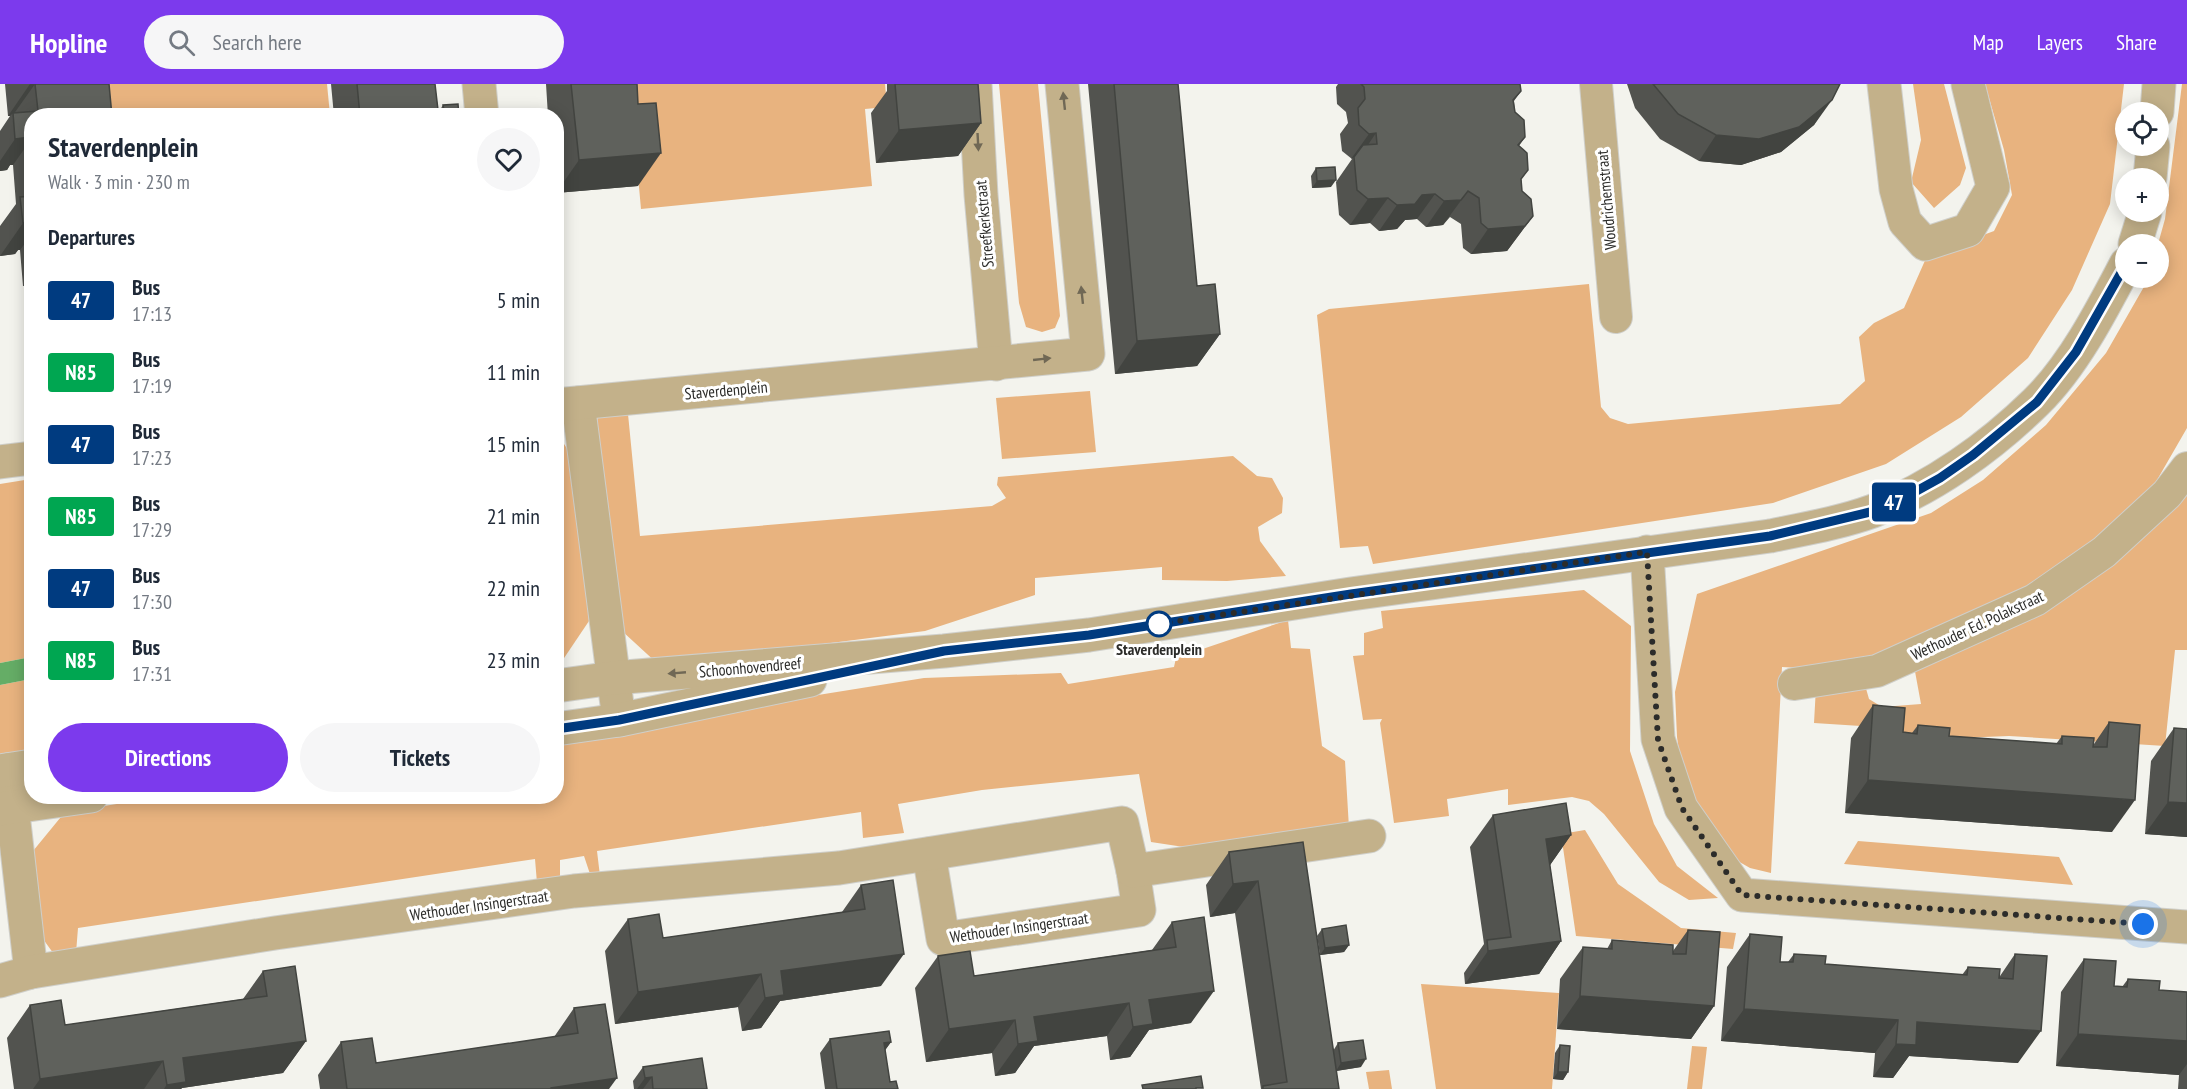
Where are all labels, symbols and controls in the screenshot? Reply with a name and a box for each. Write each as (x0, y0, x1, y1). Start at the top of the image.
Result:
search box (144, 15, 564, 69)
text: Hopline (30, 24, 108, 61)
icon: search (165, 26, 198, 59)
text: Search here (213, 28, 302, 56)
text: Map (1973, 29, 2004, 56)
text: Layers (2037, 29, 2083, 56)
text: Share (2116, 29, 2157, 56)
one-way arrow (1059, 92, 1069, 111)
map controls (2115, 102, 2169, 288)
button: locate (2115, 102, 2169, 156)
text: Staverdenplein (48, 128, 198, 165)
button: heart (477, 128, 540, 191)
one-way arrow (974, 133, 983, 152)
street label: Woudrichemstraat (1592, 149, 1620, 251)
button: + (2115, 168, 2169, 222)
text: Walk · 3 min · 230 m (48, 169, 190, 195)
street label: Streefkerkstraat (970, 179, 998, 268)
text: Departures (48, 223, 135, 251)
button: − (2115, 234, 2169, 288)
text: Bus (132, 273, 160, 301)
text: 5 min (497, 286, 540, 314)
one-way arrow (1078, 286, 1087, 305)
text: 47 (71, 287, 91, 314)
text: 17:13 (132, 301, 172, 327)
text: Bus (132, 345, 160, 373)
one-way arrow (1033, 354, 1052, 364)
text: 11 min (487, 358, 540, 386)
text: N85 (65, 359, 97, 386)
text: 17:19 (132, 373, 172, 399)
street label: Staverdenplein (684, 376, 768, 404)
text: Bus (132, 417, 160, 445)
text: 15 min (487, 430, 540, 458)
text: 47 (71, 431, 91, 458)
text: 17:23 (132, 445, 172, 471)
line badge: 47 (1867, 482, 1921, 522)
text: Bus (132, 489, 160, 517)
text: 47 (1884, 489, 1904, 516)
text: 21 min (487, 502, 540, 530)
text: N85 (65, 503, 97, 530)
text: 17:29 (132, 517, 172, 543)
text: Bus (132, 561, 160, 589)
text: 22 min (487, 574, 540, 602)
text: 47 (71, 575, 91, 602)
street label: Wethouder Ed. Polakstraat (1908, 585, 2047, 664)
text: 17:30 (132, 589, 172, 615)
marker: Staverdenplein (1146, 611, 1172, 637)
text: Bus (132, 633, 160, 661)
place label: Staverdenplein (1116, 639, 1202, 659)
text: 23 min (487, 646, 540, 674)
text: N85 (65, 647, 97, 674)
street label: Schoonhovendreef (698, 652, 803, 681)
text: 17:31 (132, 661, 172, 687)
one-way arrow (667, 668, 686, 678)
button: Directions (48, 723, 288, 792)
button: Tickets (300, 723, 540, 792)
street label: Wethouder Insingerstraat (409, 885, 550, 925)
street label: Wethouder Insingerstraat (949, 907, 1090, 947)
your location (2128, 909, 2158, 939)

